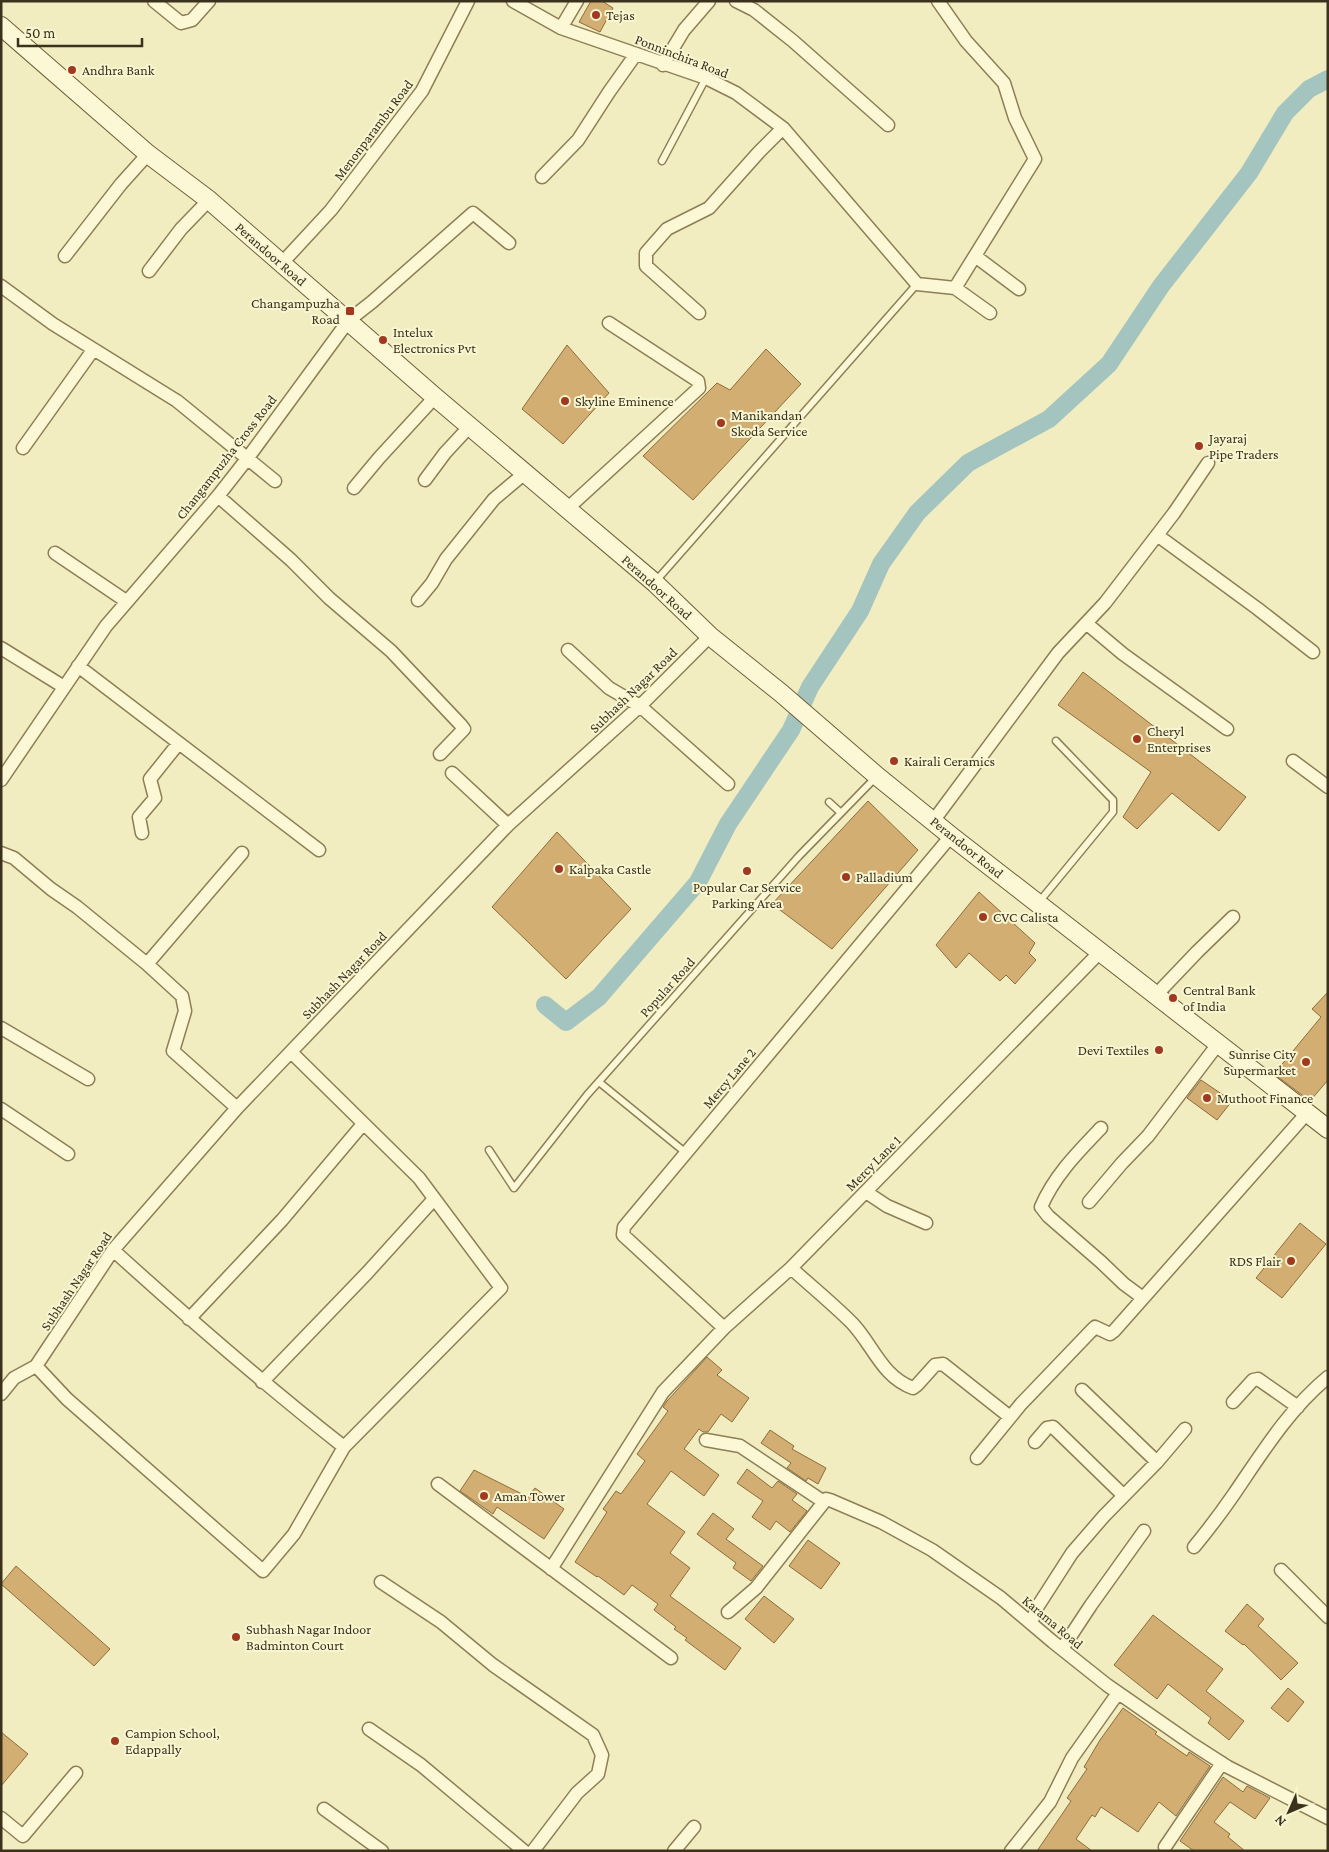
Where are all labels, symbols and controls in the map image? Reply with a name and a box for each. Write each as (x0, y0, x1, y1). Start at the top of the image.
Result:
place label: Tejas (606, 7, 635, 24)
marker: Tejas (590, 9, 602, 21)
scale bar (18, 15, 141, 47)
text: 50 m (25, 25, 55, 41)
street label: Ponninchira Road (633, 31, 732, 81)
place label: Andhra Bank (82, 62, 155, 78)
marker: Andhra Bank (66, 64, 78, 76)
street label: Menonparambu Road (330, 76, 416, 183)
street label: Perandoor Road (232, 219, 310, 290)
place label: Changampuzha Road (251, 295, 341, 327)
marker: Changampuzha Road (344, 305, 356, 317)
place label: Intelux Electronics Pvt (393, 324, 476, 356)
marker: Intelux Electronics Pvt (377, 334, 389, 346)
street label: Changampuzha Cross Road (172, 391, 280, 522)
place label: Skyline Eminence (575, 393, 674, 409)
marker: Skyline Eminence (559, 395, 571, 407)
place label: Manikandan Skoda Service (731, 407, 807, 439)
marker: Manikandan Skoda Service (715, 417, 727, 429)
place label: Jayaraj Pipe Traders (1207, 430, 1279, 462)
marker: Jayaraj Pipe Traders (1193, 440, 1205, 452)
street label: Perandoor Road (619, 551, 696, 623)
street label: Subhash Nagar Road (586, 644, 681, 736)
place label: Cheryl Enterprises (1147, 723, 1211, 755)
marker: Cheryl Enterprises (1131, 733, 1143, 745)
place label: Kairali Ceramics (904, 753, 995, 769)
marker: Kairali Ceramics (888, 755, 900, 767)
street label: Perandoor Road (927, 813, 1007, 882)
place label: Kalpaka Castle (569, 861, 651, 877)
marker: Kalpaka Castle (553, 863, 565, 875)
marker: Popular Car Service Parking Area (741, 865, 753, 877)
place label: Palladium (856, 869, 913, 885)
marker: Palladium (840, 871, 852, 883)
place label: Popular Car Service Parking Area (693, 879, 801, 911)
place label: CVC Calista (993, 909, 1059, 925)
marker: CVC Calista (977, 911, 989, 923)
street label: Subhash Nagar Road (298, 927, 390, 1022)
street label: Popular Road (636, 953, 698, 1020)
place label: Central Bank of India (1183, 982, 1256, 1014)
marker: Central Bank of India (1167, 992, 1179, 1004)
place label: Devi Textiles (1078, 1042, 1149, 1058)
street label: Mercy Lane 2 (699, 1044, 759, 1111)
marker: Devi Textiles (1153, 1044, 1165, 1056)
place label: Sunrise City Supermarket (1224, 1046, 1297, 1078)
marker: Sunrise City Supermarket (1300, 1056, 1312, 1068)
place label: Muthoot Finance (1217, 1090, 1313, 1106)
marker: Muthoot Finance (1201, 1092, 1213, 1104)
street label: Mercy Lane 1 (842, 1132, 904, 1194)
street label: Subhash Nagar Road (37, 1228, 115, 1333)
place label: RDS Flair (1229, 1253, 1281, 1269)
marker: RDS Flair (1285, 1255, 1297, 1267)
place label: Aman Tower (494, 1488, 565, 1504)
marker: Aman Tower (478, 1490, 490, 1502)
street label: Karama Road (1019, 1592, 1087, 1652)
place label: Subhash Nagar Indoor Badminton Court (246, 1621, 371, 1653)
marker: Subhash Nagar Indoor Badminton Court (230, 1631, 242, 1643)
place label: Campion School, Edappally (125, 1725, 220, 1757)
marker: Campion School, Edappally (109, 1735, 121, 1747)
north arrow (1264, 1787, 1314, 1837)
text: N (1270, 1812, 1289, 1830)

